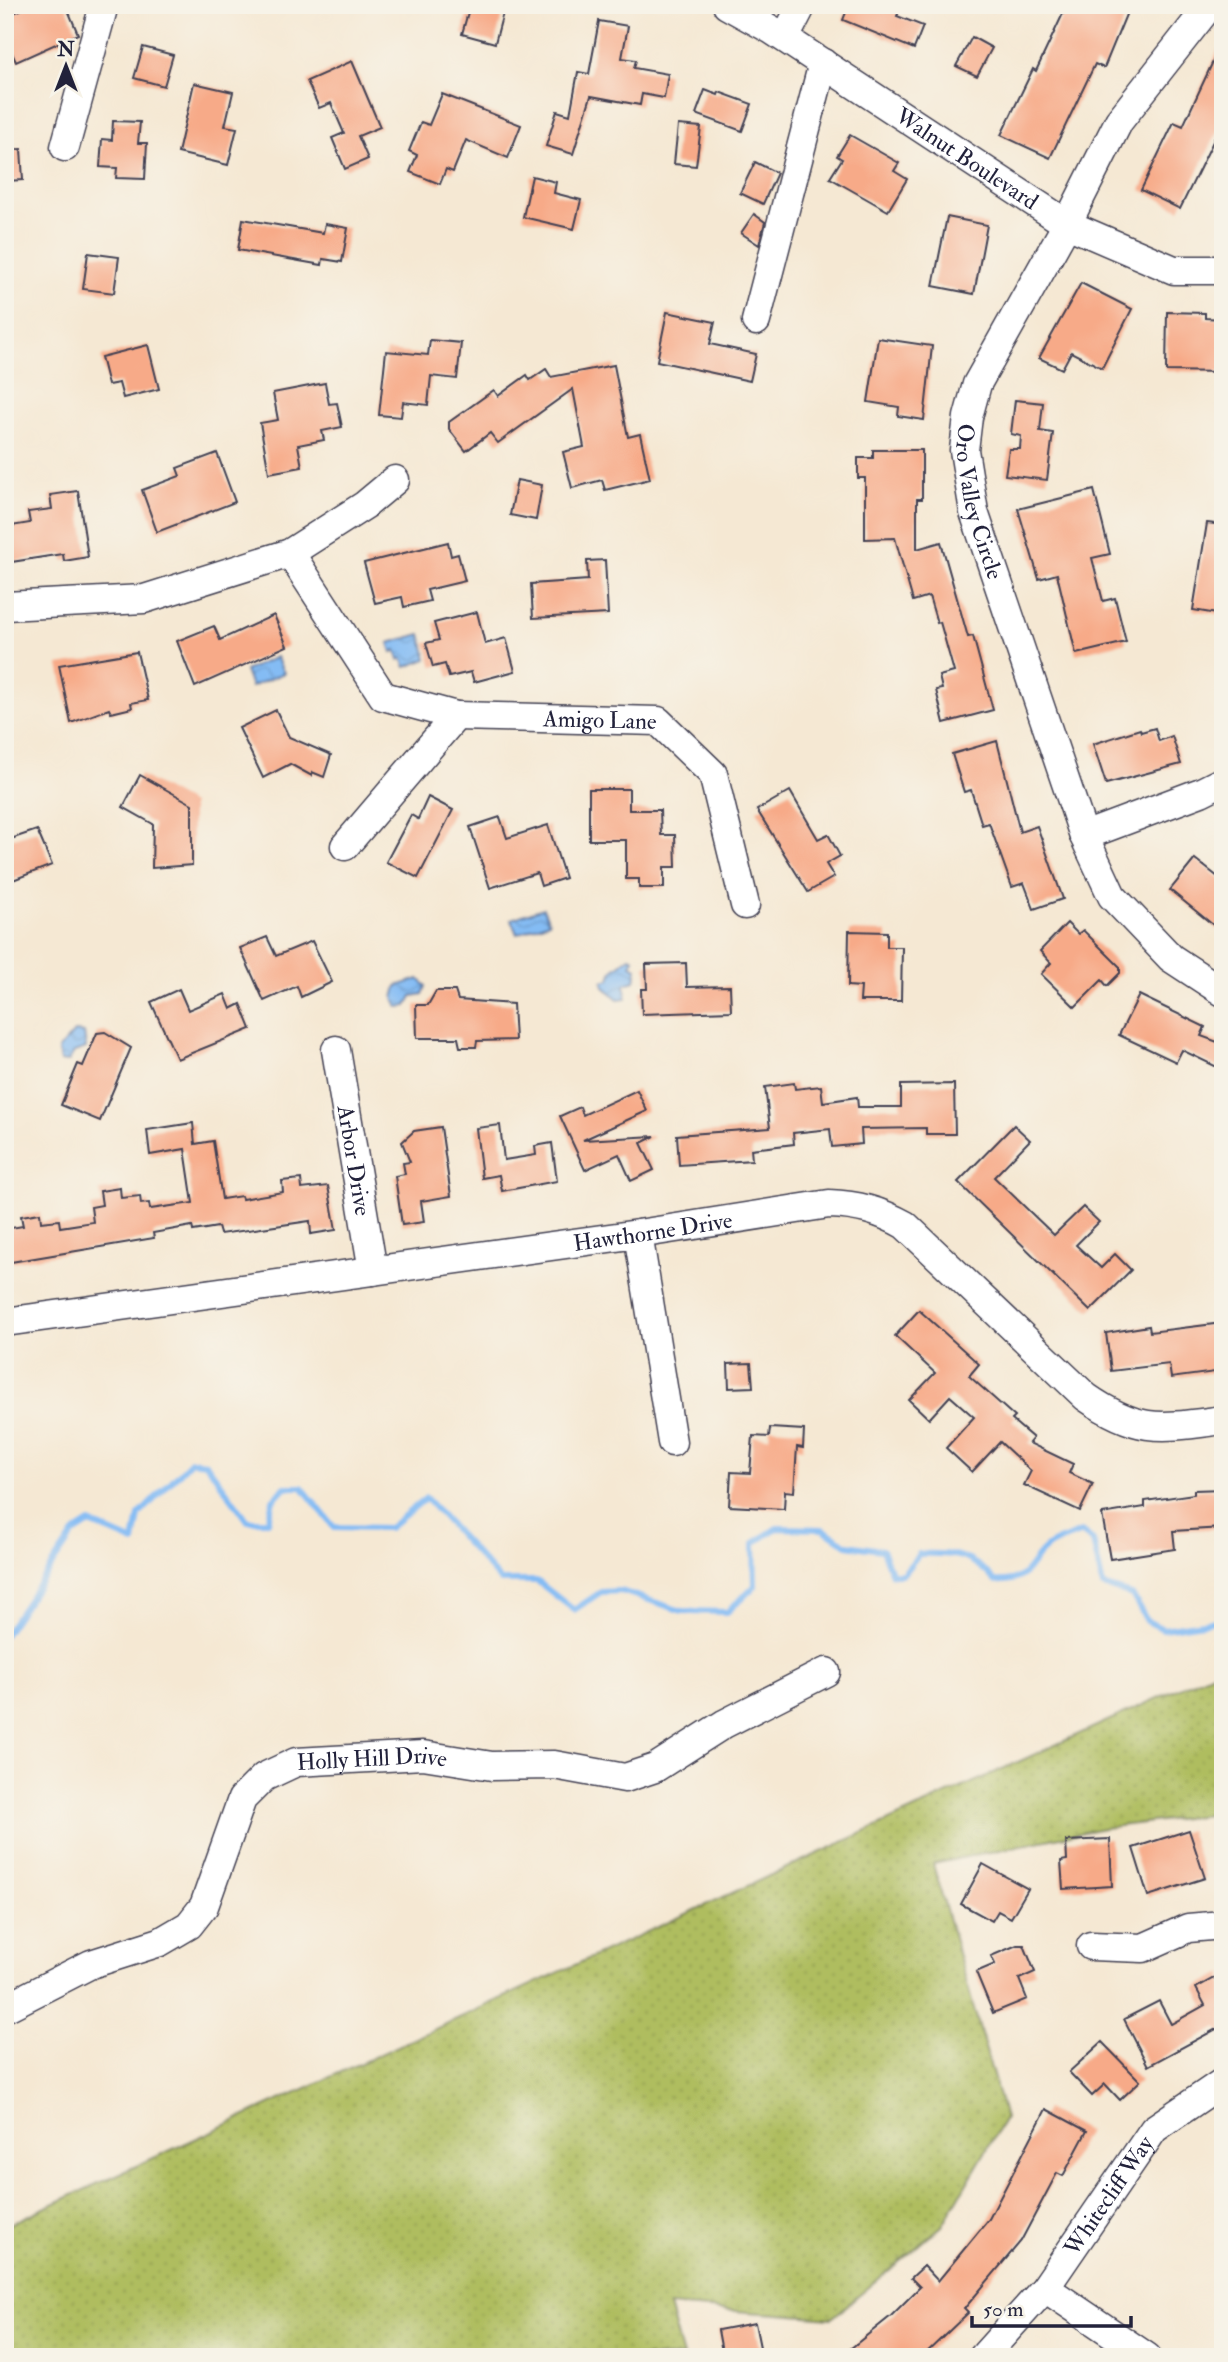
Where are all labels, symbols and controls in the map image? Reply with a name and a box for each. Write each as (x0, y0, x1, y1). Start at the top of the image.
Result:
north arrow (32, 32, 102, 102)
text: N (56, 38, 75, 62)
street label: Walnut Boulevard (889, 100, 1044, 216)
street label: Oro Valley Circle (949, 422, 1010, 583)
street label: Amigo Lane (542, 704, 657, 735)
street label: Arbor Drive (331, 1102, 378, 1218)
street label: Hawthorne Drive (571, 1205, 735, 1257)
street label: Holly Hill Drive (296, 1740, 450, 1776)
street label: Whitecliff Way (1057, 2129, 1160, 2262)
scale bar (972, 2285, 1132, 2329)
text: 50 m (983, 2296, 1024, 2323)

